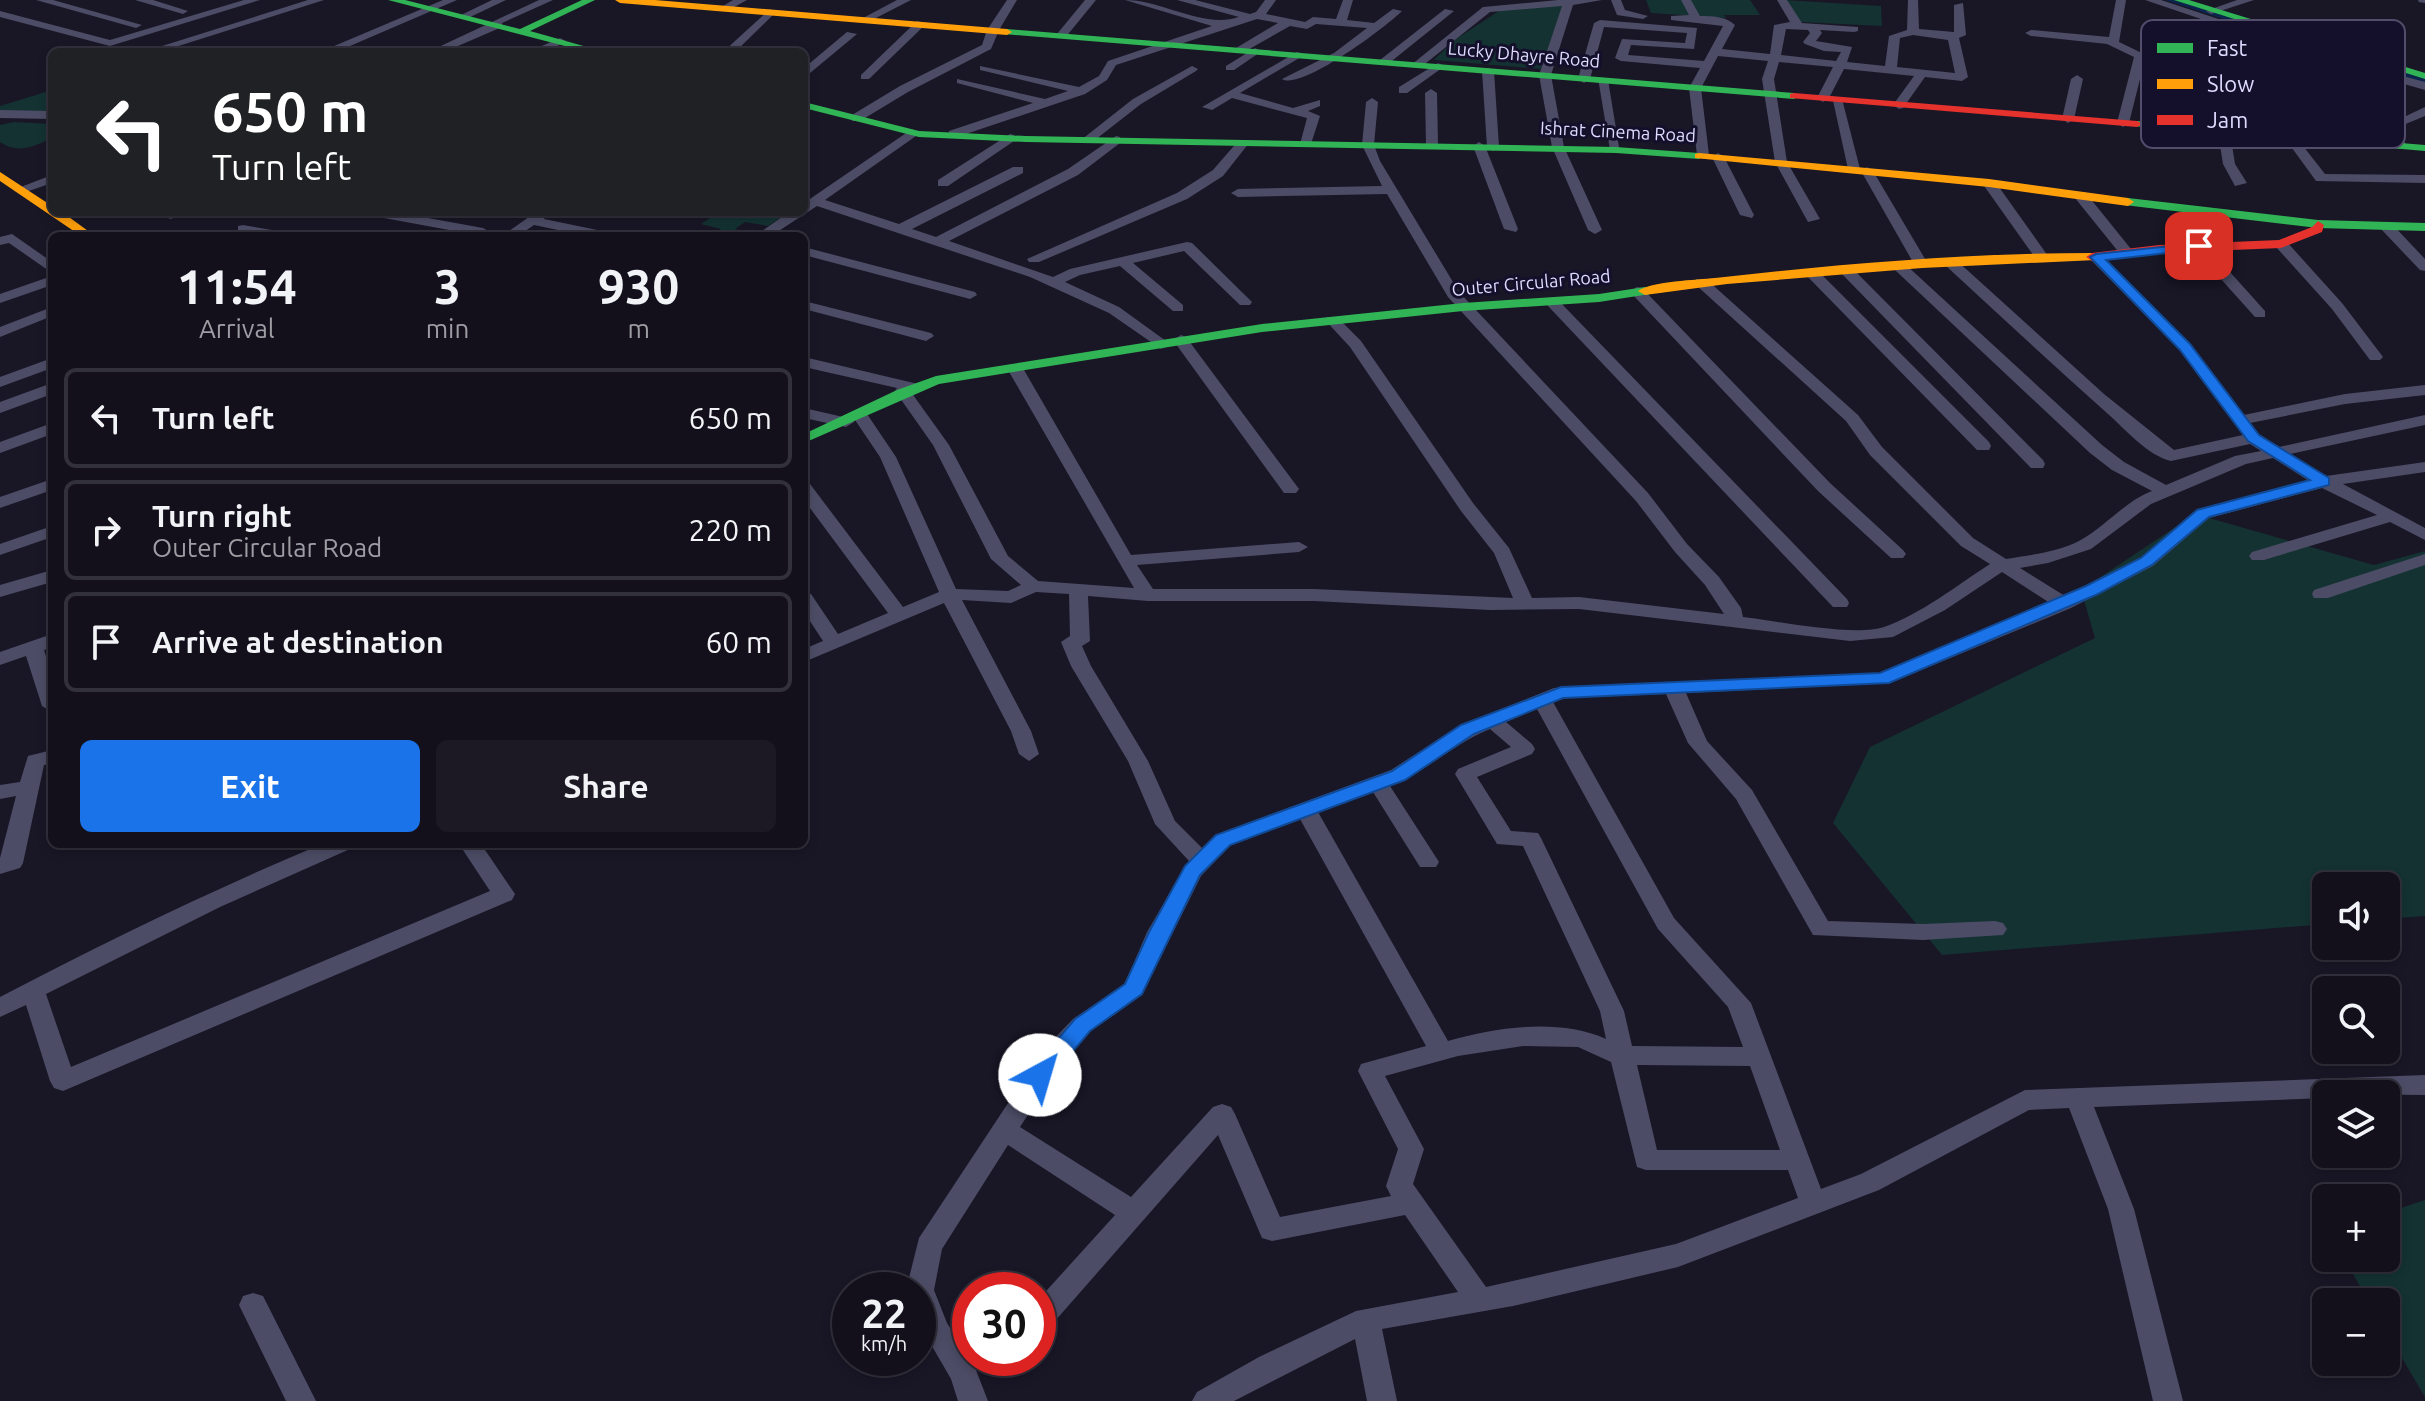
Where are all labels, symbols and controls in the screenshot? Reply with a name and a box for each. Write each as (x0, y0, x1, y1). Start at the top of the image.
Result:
legend (2141, 20, 2405, 148)
text: Fast (2207, 35, 2248, 60)
street label: Lucky Dhayre Road (1447, 37, 1601, 71)
text: Slow (2207, 71, 2254, 96)
icon: left (80, 80, 184, 184)
text: 650 m (212, 80, 368, 143)
text: Jam (2207, 107, 2248, 132)
street label: Ishrat Cinema Road (1540, 117, 1696, 145)
text: Turn left (212, 146, 351, 187)
pin (2165, 212, 2233, 280)
icon: arrive (2177, 224, 2221, 268)
text: 11:54 (177, 259, 297, 313)
text: 3 (434, 259, 461, 313)
text: 930 (598, 259, 679, 313)
street label: Outer Circular Road (1451, 265, 1611, 299)
text: Arrival (199, 314, 275, 343)
text: min (426, 314, 469, 343)
text: m (627, 314, 650, 343)
icon: left (84, 396, 128, 440)
text: Turn left (152, 401, 274, 435)
text: 650 m (688, 401, 772, 435)
text: Turn right (152, 499, 292, 533)
icon: right (84, 508, 128, 552)
text: 220 m (688, 513, 772, 547)
text: Outer Circular Road (152, 533, 382, 562)
icon: arrive (84, 620, 128, 664)
text: Arrive at destination (152, 625, 444, 659)
text: 60 m (705, 625, 772, 659)
button: Exit (80, 740, 420, 832)
button: Share (436, 740, 776, 832)
map controls (2312, 872, 2400, 1376)
button: sound (2312, 872, 2400, 960)
button: search (2312, 976, 2400, 1064)
position arrow (998, 1033, 1082, 1117)
button: layers (2312, 1080, 2400, 1168)
button: + (2312, 1184, 2400, 1272)
speed limit sign: 30 (952, 1272, 1056, 1376)
button: − (2312, 1288, 2400, 1376)
text: 22 (861, 1291, 907, 1336)
text: km/h (861, 1332, 907, 1355)

